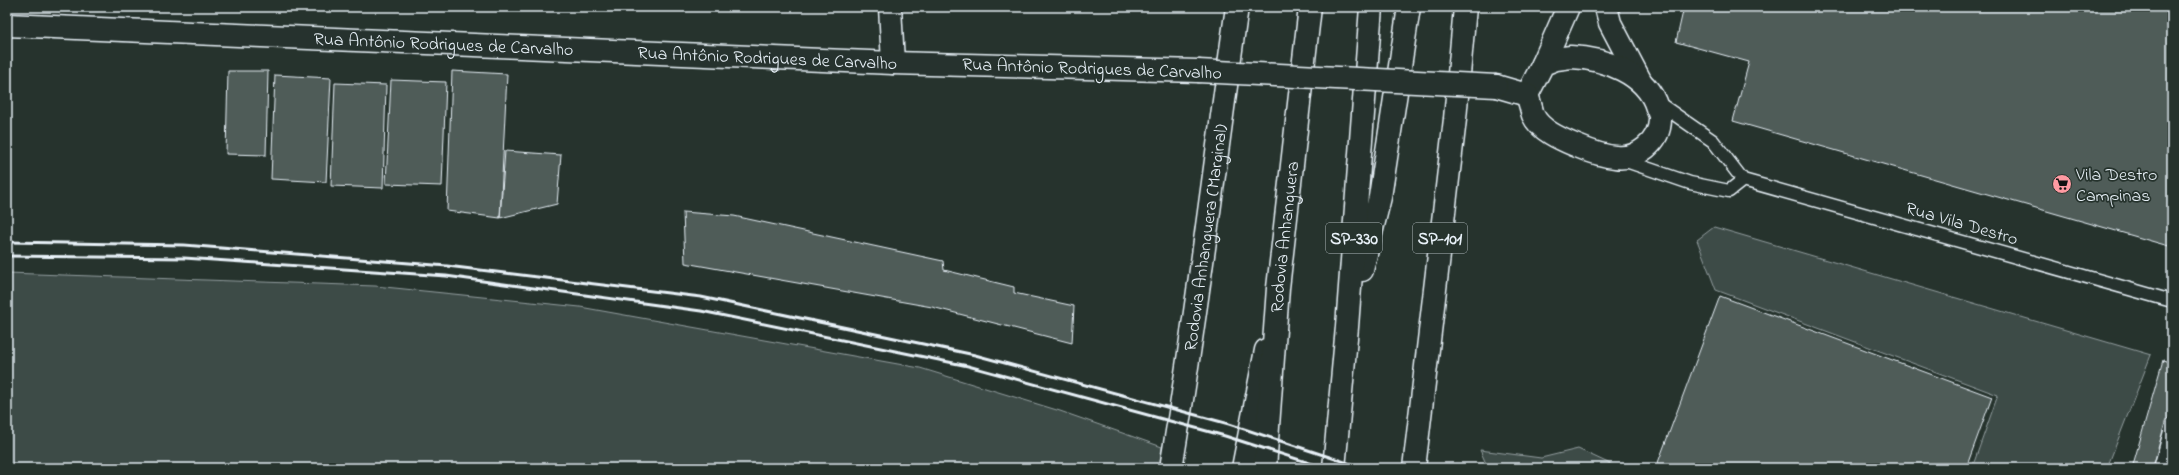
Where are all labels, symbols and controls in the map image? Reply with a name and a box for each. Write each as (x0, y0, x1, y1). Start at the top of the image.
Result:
street label: Rua Antônio Rodrigues de Carvalho (313, 27, 574, 64)
street label: Rua Antônio Rodrigues de Carvalho (637, 41, 898, 78)
street label: Rua Antônio Rodrigues de Carvalho (962, 52, 1222, 89)
street label: Rodovia Anhanguera (Marginal) (1179, 123, 1236, 353)
street label: Rodovia Anhanguera (1265, 160, 1307, 314)
place label: Vila Destro Campinas (2075, 163, 2157, 210)
supermarket icon: Vila Destro Campinas (2051, 173, 2073, 195)
street label: Rua Vila Destro (1902, 196, 2021, 253)
road number: SP-330 (1326, 223, 1382, 253)
road number: SP-101 (1413, 223, 1467, 253)

